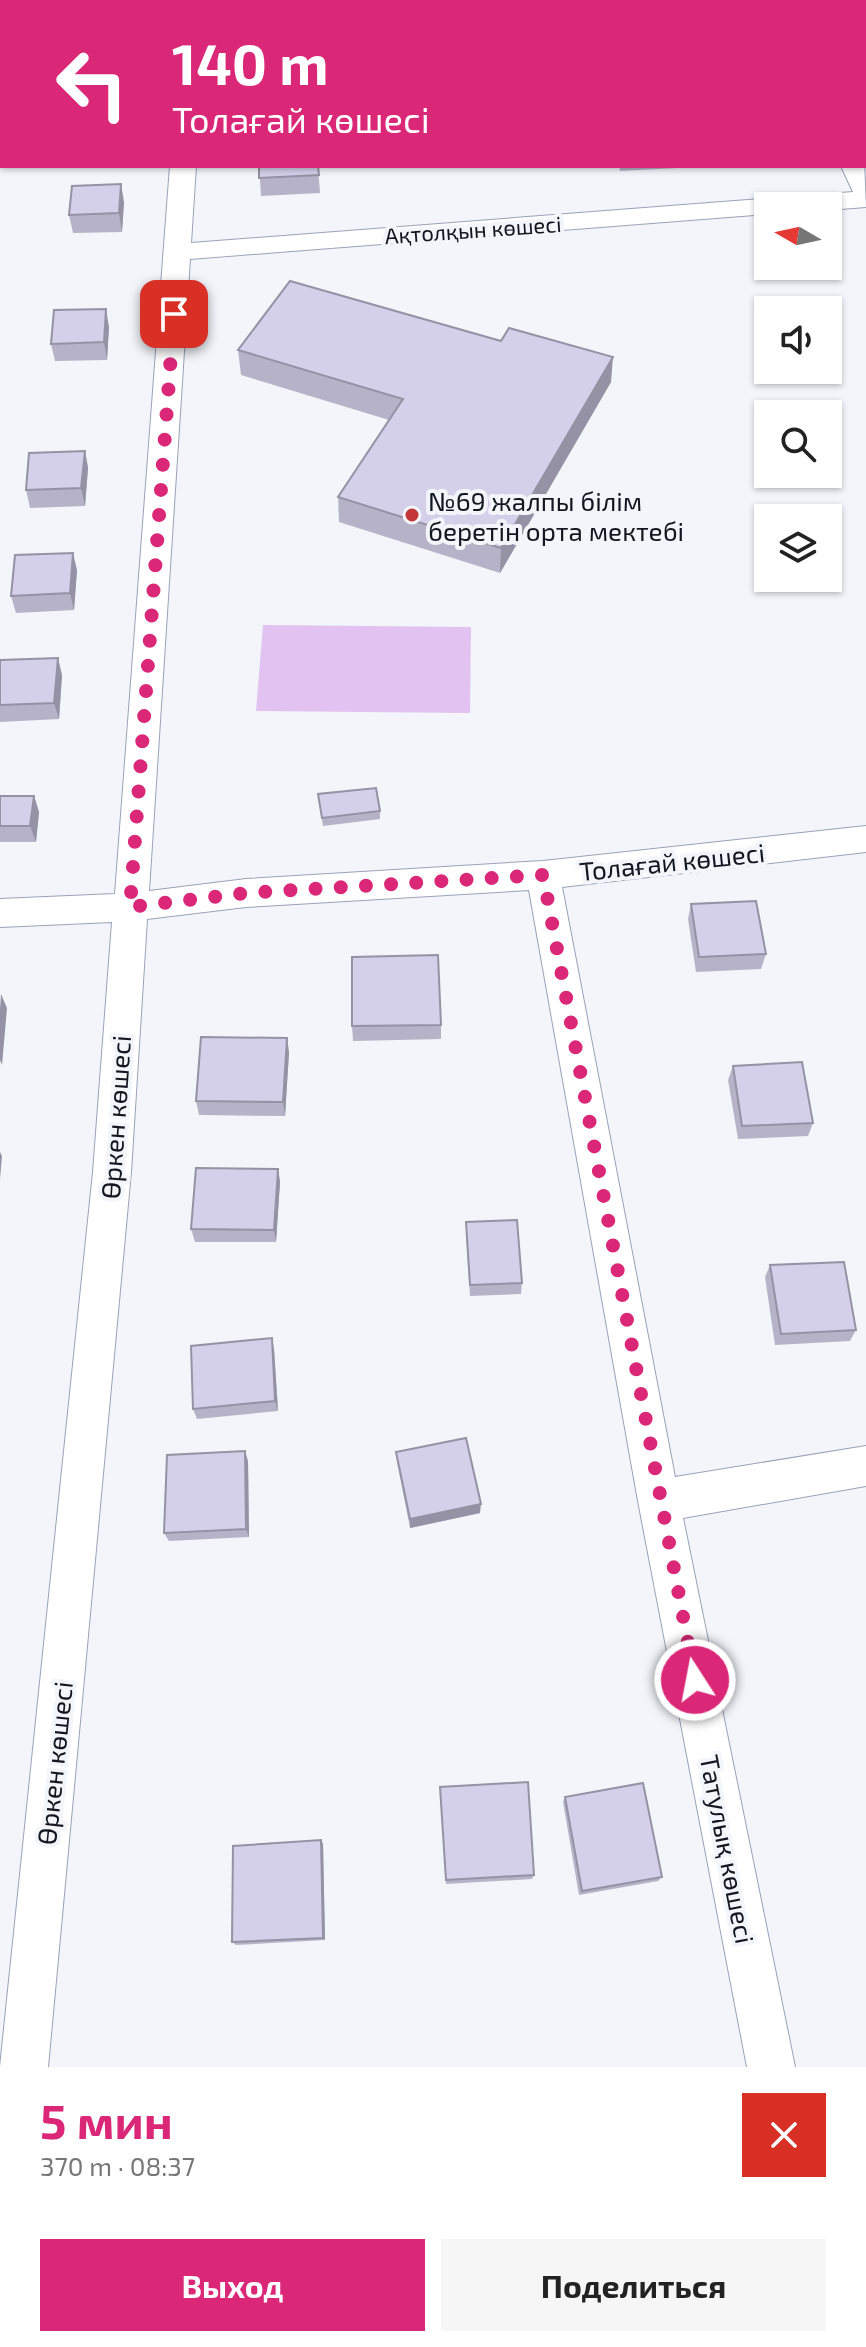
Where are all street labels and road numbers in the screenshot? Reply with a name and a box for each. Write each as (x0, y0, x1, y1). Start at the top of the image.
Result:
street label: Ақтолқын көшесі (384, 210, 562, 248)
street label: Толағай көшесі (578, 836, 766, 886)
street label: Өркен көшесі (94, 1034, 136, 1200)
street label: Өркен көшесі (30, 1680, 78, 1846)
street label: Татулық көшесі (694, 1752, 762, 1946)

